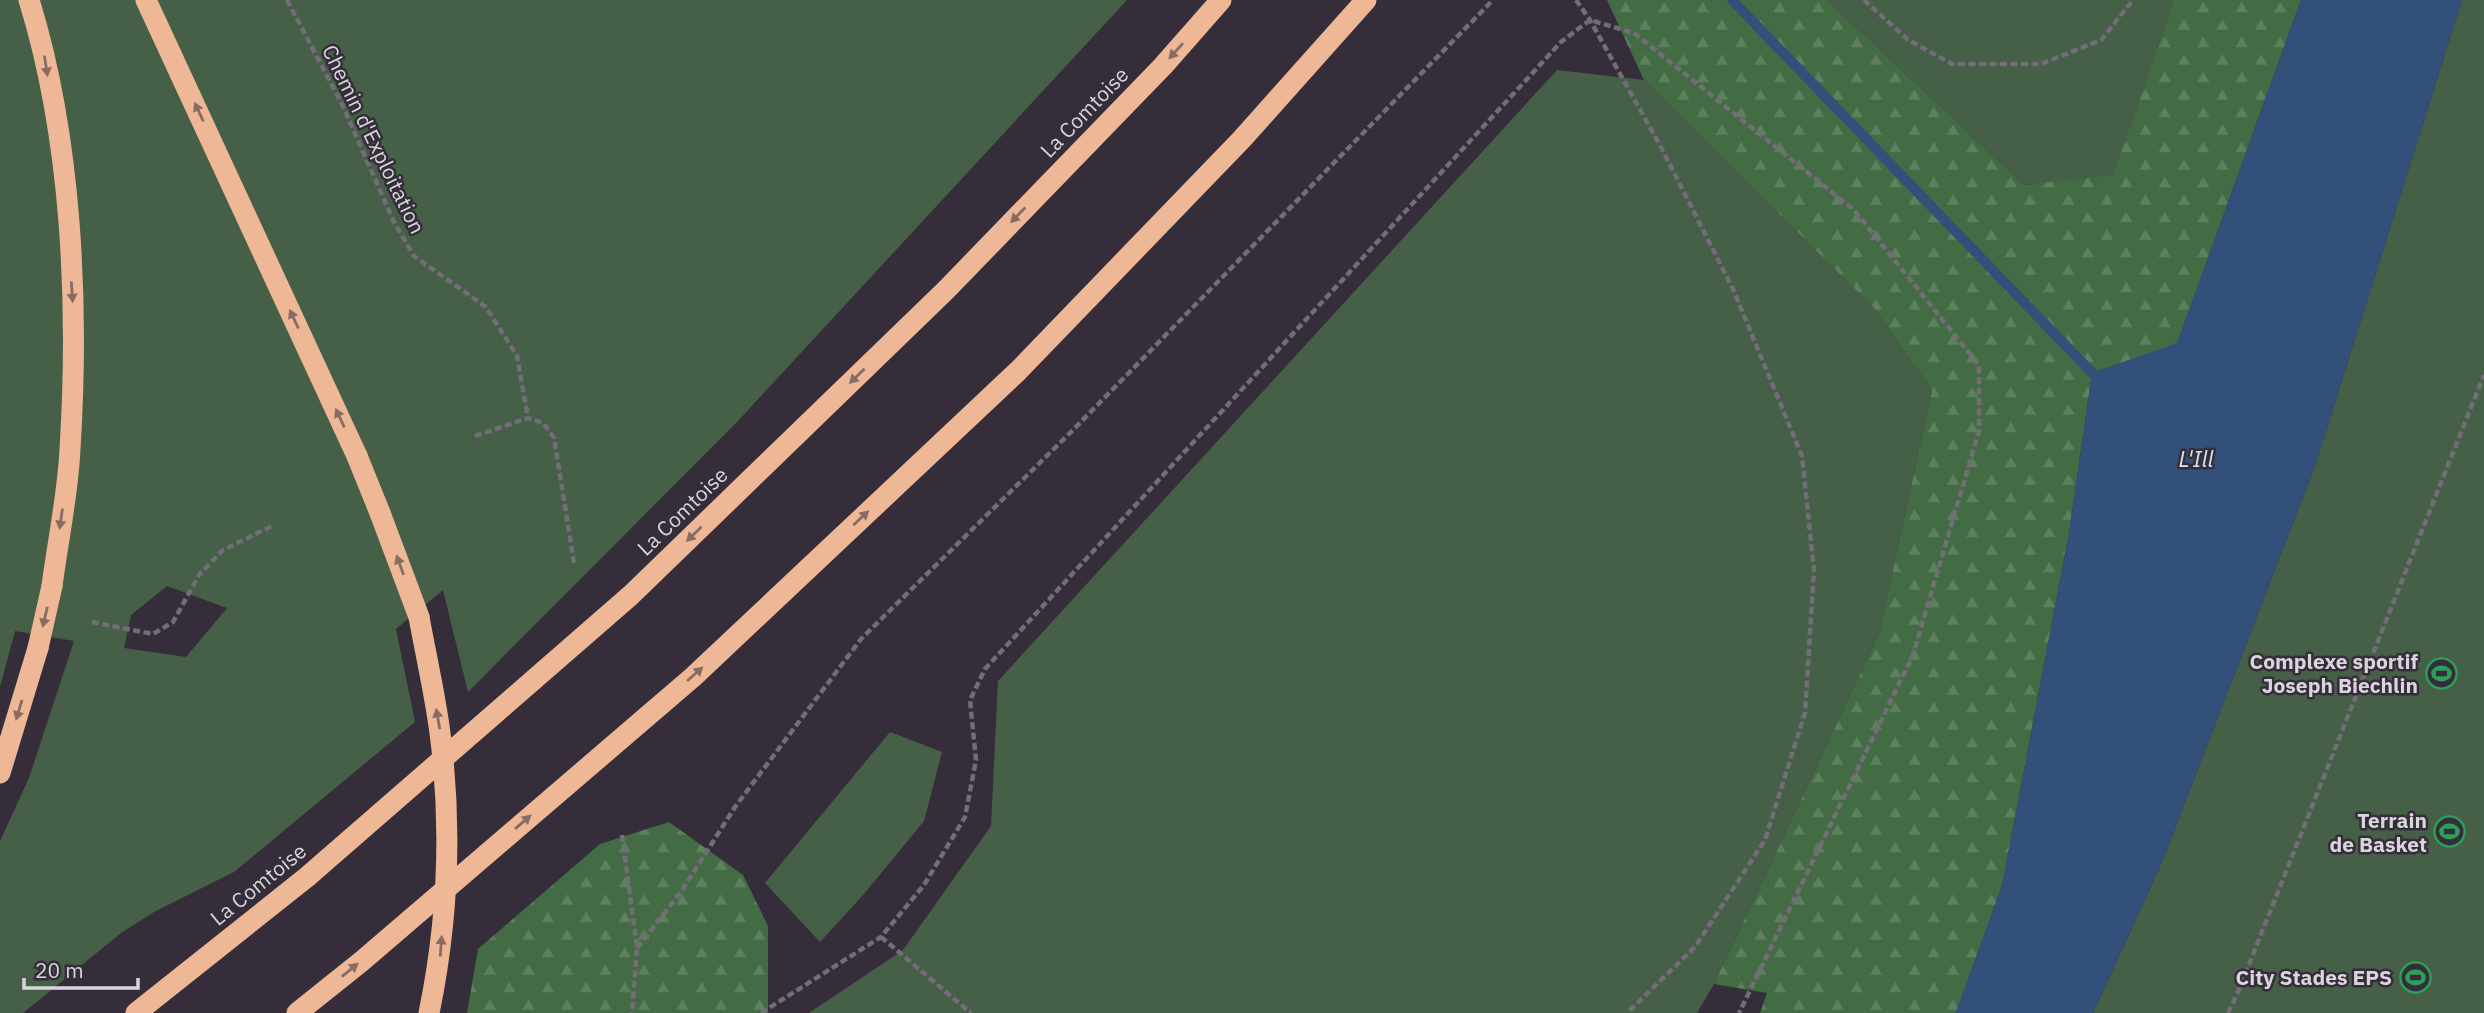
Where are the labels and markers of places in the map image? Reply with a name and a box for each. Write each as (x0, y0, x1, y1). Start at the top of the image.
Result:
place label: Complexe sportif Joseph Biechlin (2250, 647, 2418, 699)
sports icon: Complexe sportif Joseph Biechlin (2424, 656, 2458, 690)
place label: Terrain de Basket (2330, 806, 2427, 858)
sports icon: Terrain de Basket (2433, 815, 2467, 849)
sports icon: City Stades EPS (2398, 960, 2432, 994)
place label: City Stades EPS (2236, 963, 2392, 991)

